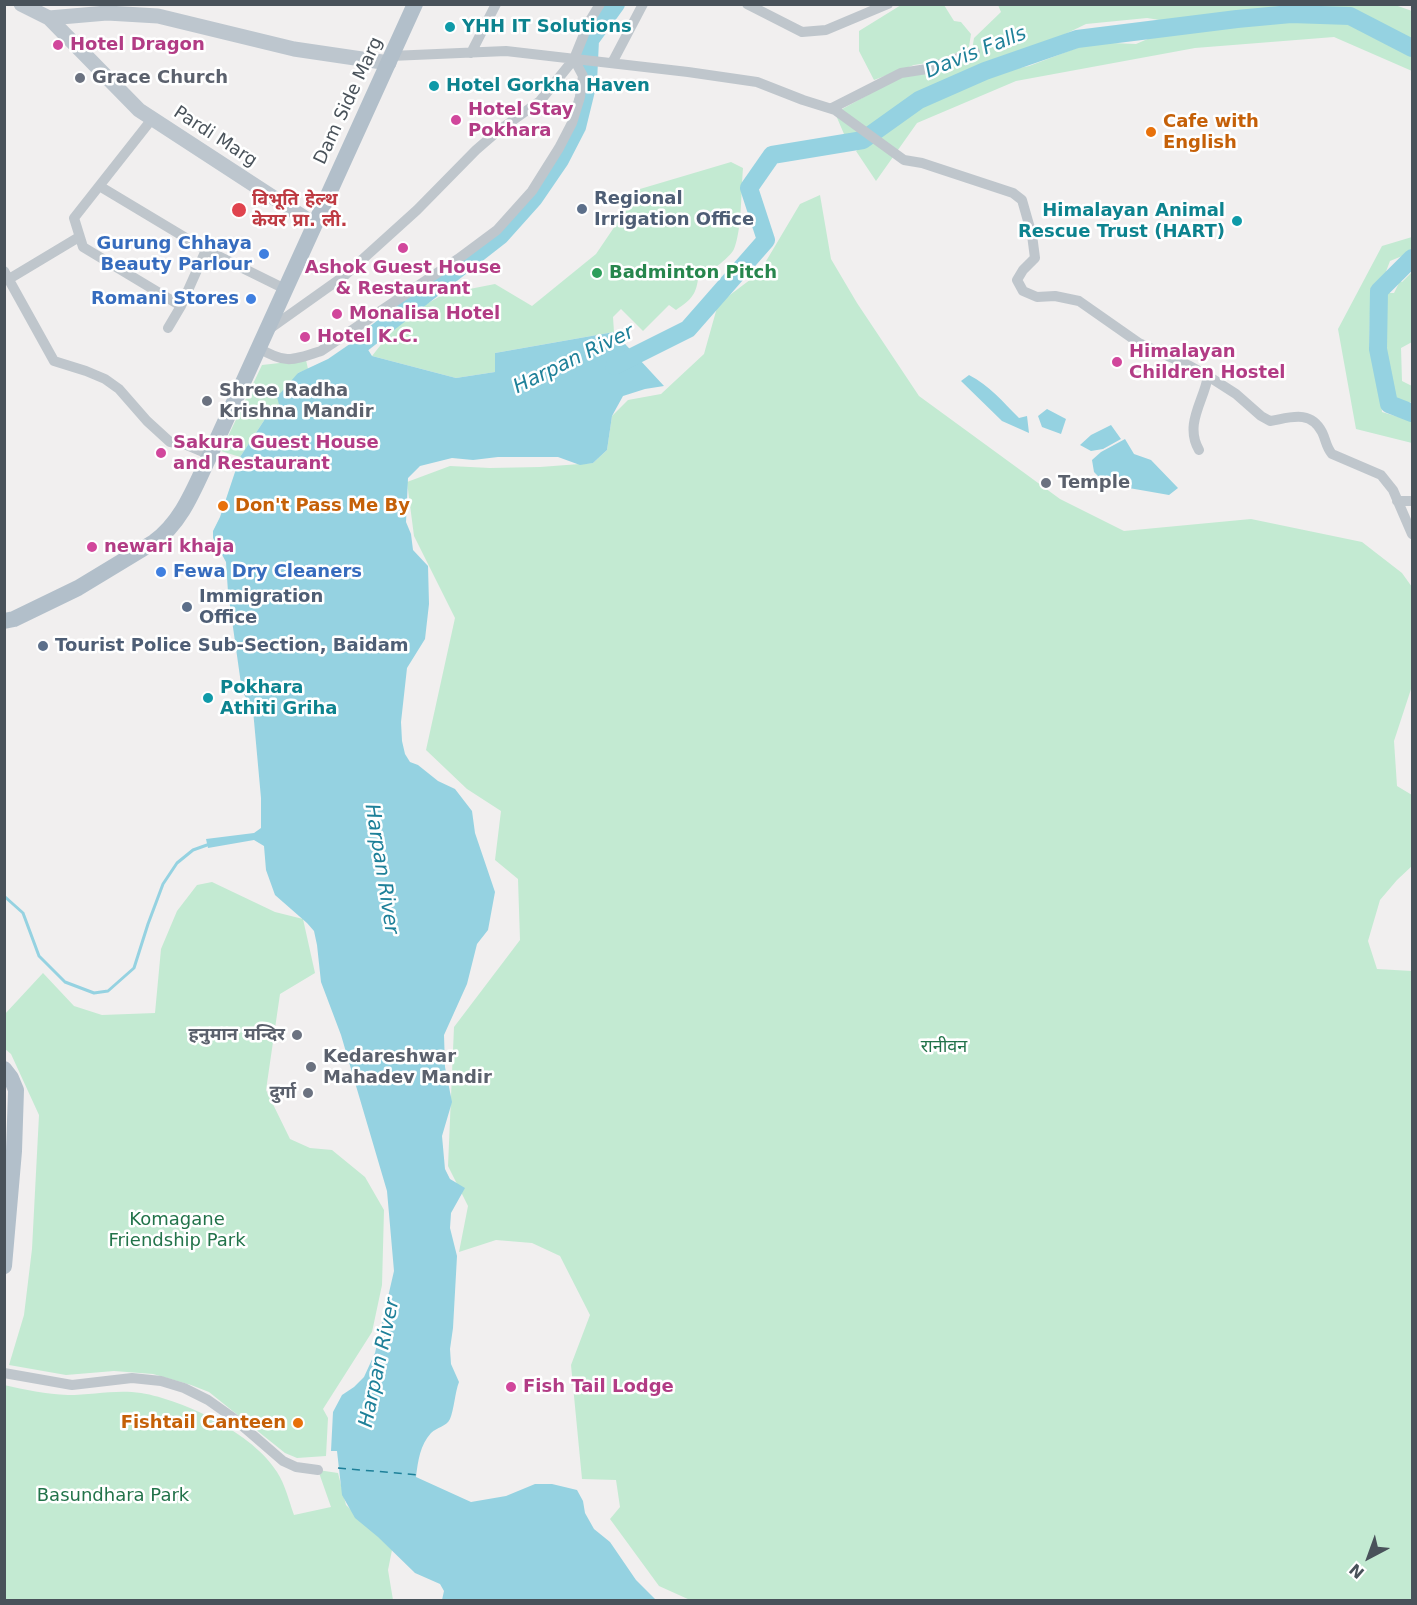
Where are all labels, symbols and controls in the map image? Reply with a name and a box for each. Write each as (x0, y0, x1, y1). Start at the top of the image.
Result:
place label: YHH IT Solutions (462, 16, 632, 38)
marker: YHH IT Solutions (443, 20, 457, 34)
water label: Davis Falls (922, 22, 1030, 84)
place label: Hotel Dragon (70, 34, 205, 56)
street label: Dam Side Marg (310, 34, 388, 168)
marker: Hotel Dragon (51, 38, 65, 52)
place label: Grace Church (92, 67, 228, 89)
marker: Grace Church (73, 71, 87, 85)
place label: Hotel Gorkha Haven (446, 75, 650, 97)
marker: Hotel Gorkha Haven (427, 79, 441, 93)
place label: Hotel Stay Pokhara (468, 99, 574, 142)
street label: Pardi Marg (169, 102, 261, 172)
place label: Cafe with English (1163, 111, 1259, 154)
marker: Hotel Stay Pokhara (449, 113, 463, 127)
marker: Cafe with English (1144, 125, 1158, 139)
place label: Regional Irrigation Office (594, 188, 754, 230)
place label: विभूति हेल्थ केयर प्रा. ली. (252, 189, 347, 232)
place label: Himalayan Animal Rescue Trust (HART) (1018, 200, 1225, 242)
marker: विभूति हेल्थ केयर प्रा. ली. (230, 201, 248, 219)
marker: Regional Irrigation Office (575, 202, 589, 216)
marker: Himalayan Animal Rescue Trust (HART) (1230, 214, 1244, 228)
place label: Gurung Chhaya Beauty Parlour (96, 233, 252, 276)
marker: Ashok Guest House & Restaurant (396, 241, 410, 255)
marker: Gurung Chhaya Beauty Parlour (257, 247, 271, 261)
place label: Ashok Guest House & Restaurant (305, 257, 501, 300)
place label: Badminton Pitch (609, 262, 777, 284)
marker: Badminton Pitch (590, 266, 604, 280)
place label: Romani Stores (91, 288, 239, 310)
marker: Romani Stores (244, 292, 258, 306)
place label: Monalisa Hotel (349, 303, 500, 325)
marker: Monalisa Hotel (330, 307, 344, 321)
water label: Harpan River (510, 320, 638, 400)
place label: Hotel K.C. (317, 326, 419, 348)
marker: Hotel K.C. (298, 330, 312, 344)
place label: Himalayan Children Hostel (1129, 341, 1286, 384)
marker: Himalayan Children Hostel (1110, 355, 1124, 369)
place label: Shree Radha Krishna Mandir (219, 380, 374, 422)
marker: Shree Radha Krishna Mandir (200, 394, 214, 408)
place label: Sakura Guest House and Restaurant (173, 432, 379, 474)
marker: Sakura Guest House and Restaurant (154, 446, 168, 460)
place label: Temple (1058, 472, 1130, 494)
marker: Temple (1039, 476, 1053, 490)
place label: Don't Pass Me By (235, 495, 410, 517)
marker: Don't Pass Me By (216, 499, 230, 513)
place label: newari khaja (104, 536, 234, 558)
marker: newari khaja (85, 540, 99, 554)
place label: Fewa Dry Cleaners (173, 561, 362, 583)
marker: Fewa Dry Cleaners (154, 565, 168, 579)
place label: Immigration Office (199, 586, 323, 628)
marker: Immigration Office (180, 600, 194, 614)
place label: Tourist Police Sub-Section, Baidam (55, 635, 409, 657)
marker: Tourist Police Sub-Section, Baidam (36, 639, 50, 653)
place label: Pokhara Athiti Griha (220, 677, 337, 720)
marker: Pokhara Athiti Griha (201, 691, 215, 705)
water label: Harpan River (359, 802, 403, 936)
place label: हनुमान मन्दिर (188, 1024, 285, 1046)
marker: हनुमान मन्दिर (290, 1028, 304, 1042)
park label: रानीवन (921, 1036, 967, 1058)
place label: Kedareshwar Mahadev Mandir (323, 1046, 492, 1088)
marker: Kedareshwar Mahadev Mandir (304, 1060, 318, 1074)
place label: दुर्गा (269, 1082, 296, 1104)
marker: दुर्गा (301, 1086, 315, 1100)
park label: Komagane Friendship Park (108, 1209, 246, 1252)
water label: Harpan River (355, 1296, 405, 1430)
place label: Fish Tail Lodge (523, 1376, 674, 1398)
marker: Fish Tail Lodge (504, 1380, 518, 1394)
place label: Fishtail Canteen (121, 1412, 286, 1434)
marker: Fishtail Canteen (291, 1416, 305, 1430)
park label: Basundhara Park (37, 1485, 189, 1507)
north arrow (1339, 1527, 1399, 1587)
text: N (1346, 1559, 1368, 1583)

